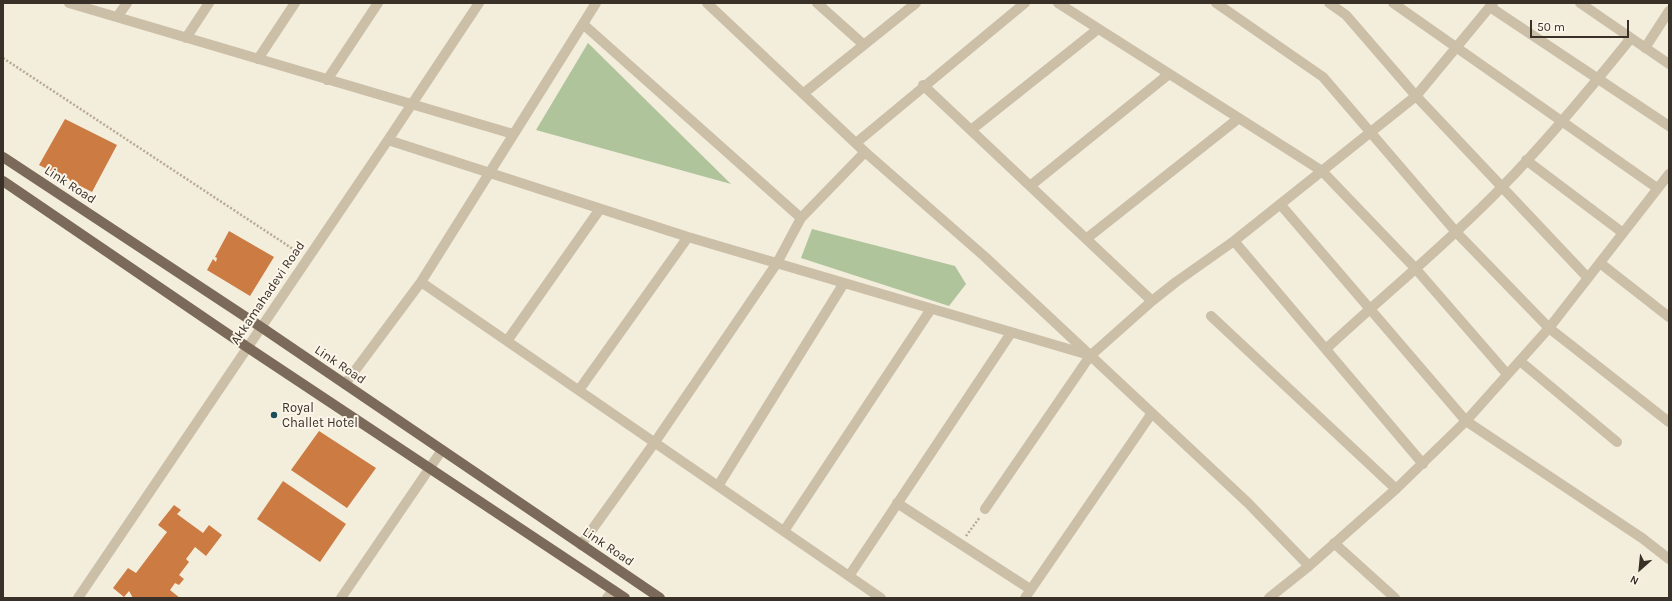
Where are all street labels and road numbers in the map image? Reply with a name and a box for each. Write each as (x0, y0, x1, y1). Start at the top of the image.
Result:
street label: Link Road (41, 163, 99, 207)
street label: Akkamahadevi Road (228, 238, 308, 348)
street label: Link Road (312, 342, 368, 388)
street label: Link Road (580, 524, 636, 570)

